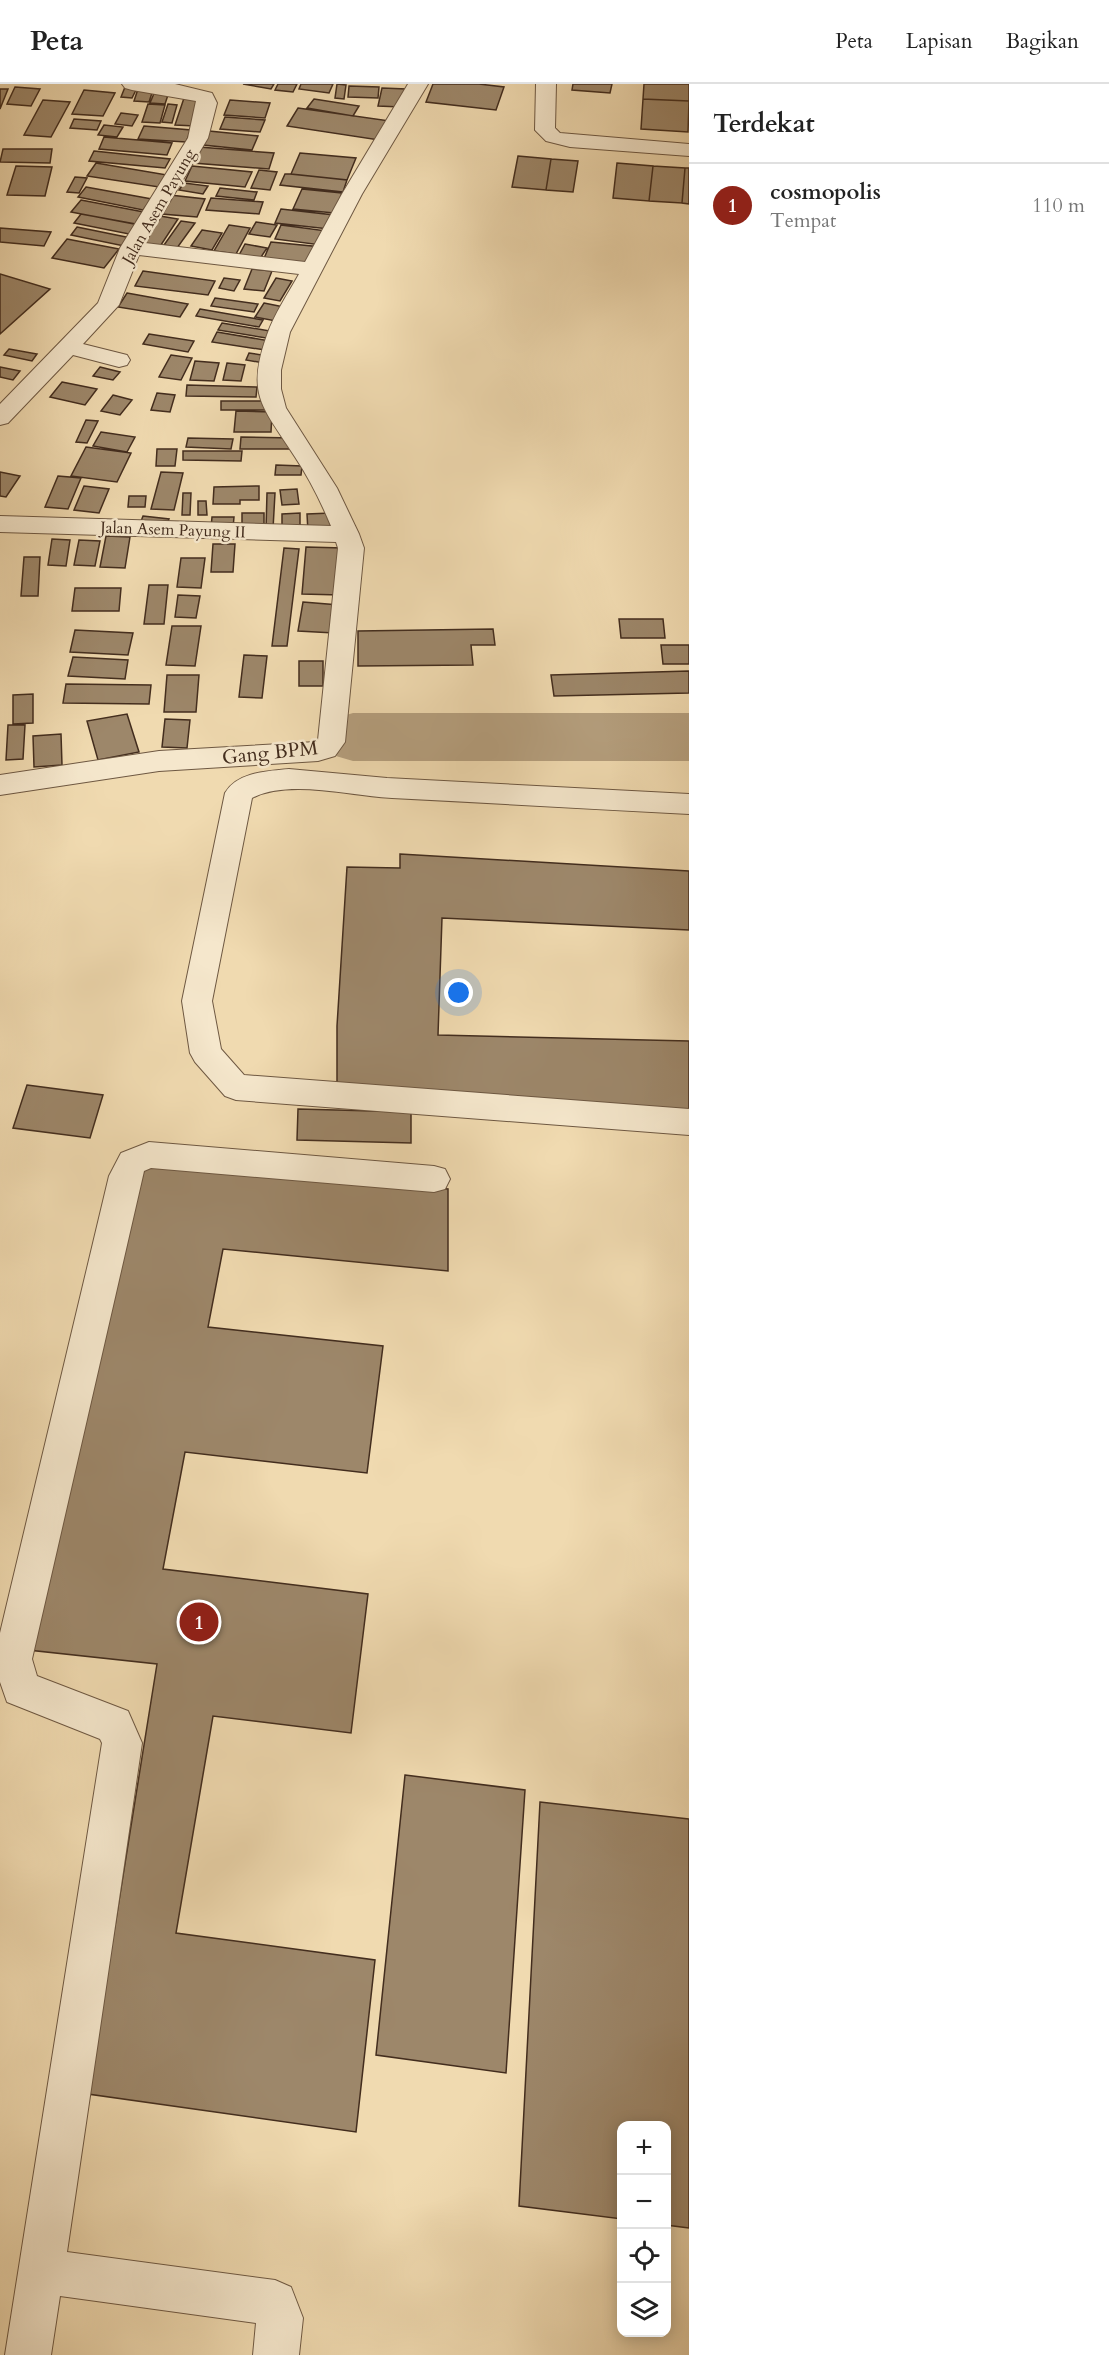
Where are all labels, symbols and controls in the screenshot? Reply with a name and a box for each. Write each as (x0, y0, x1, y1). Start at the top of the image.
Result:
text: Peta (30, 22, 83, 60)
text: Peta (835, 27, 873, 56)
text: Lapisan (906, 27, 973, 56)
text: Bagikan (1006, 27, 1079, 56)
text: Terdekat (713, 106, 815, 141)
street label: Jalan Asem Payung (116, 145, 201, 270)
text: cosmopolis (770, 177, 881, 207)
text: 1 (727, 192, 738, 219)
text: 110 m (1032, 192, 1085, 219)
text: Tempat (770, 207, 836, 234)
street label: Jalan Asem Payung II (98, 516, 246, 544)
street label: Gang BPM (221, 734, 320, 771)
your location (444, 978, 473, 1007)
pin: 1 (180, 1600, 218, 1644)
map controls (617, 2121, 671, 2337)
button: + (617, 2121, 671, 2175)
button: − (617, 2175, 671, 2229)
button: locate (617, 2229, 671, 2283)
button: layers (617, 2283, 671, 2337)

